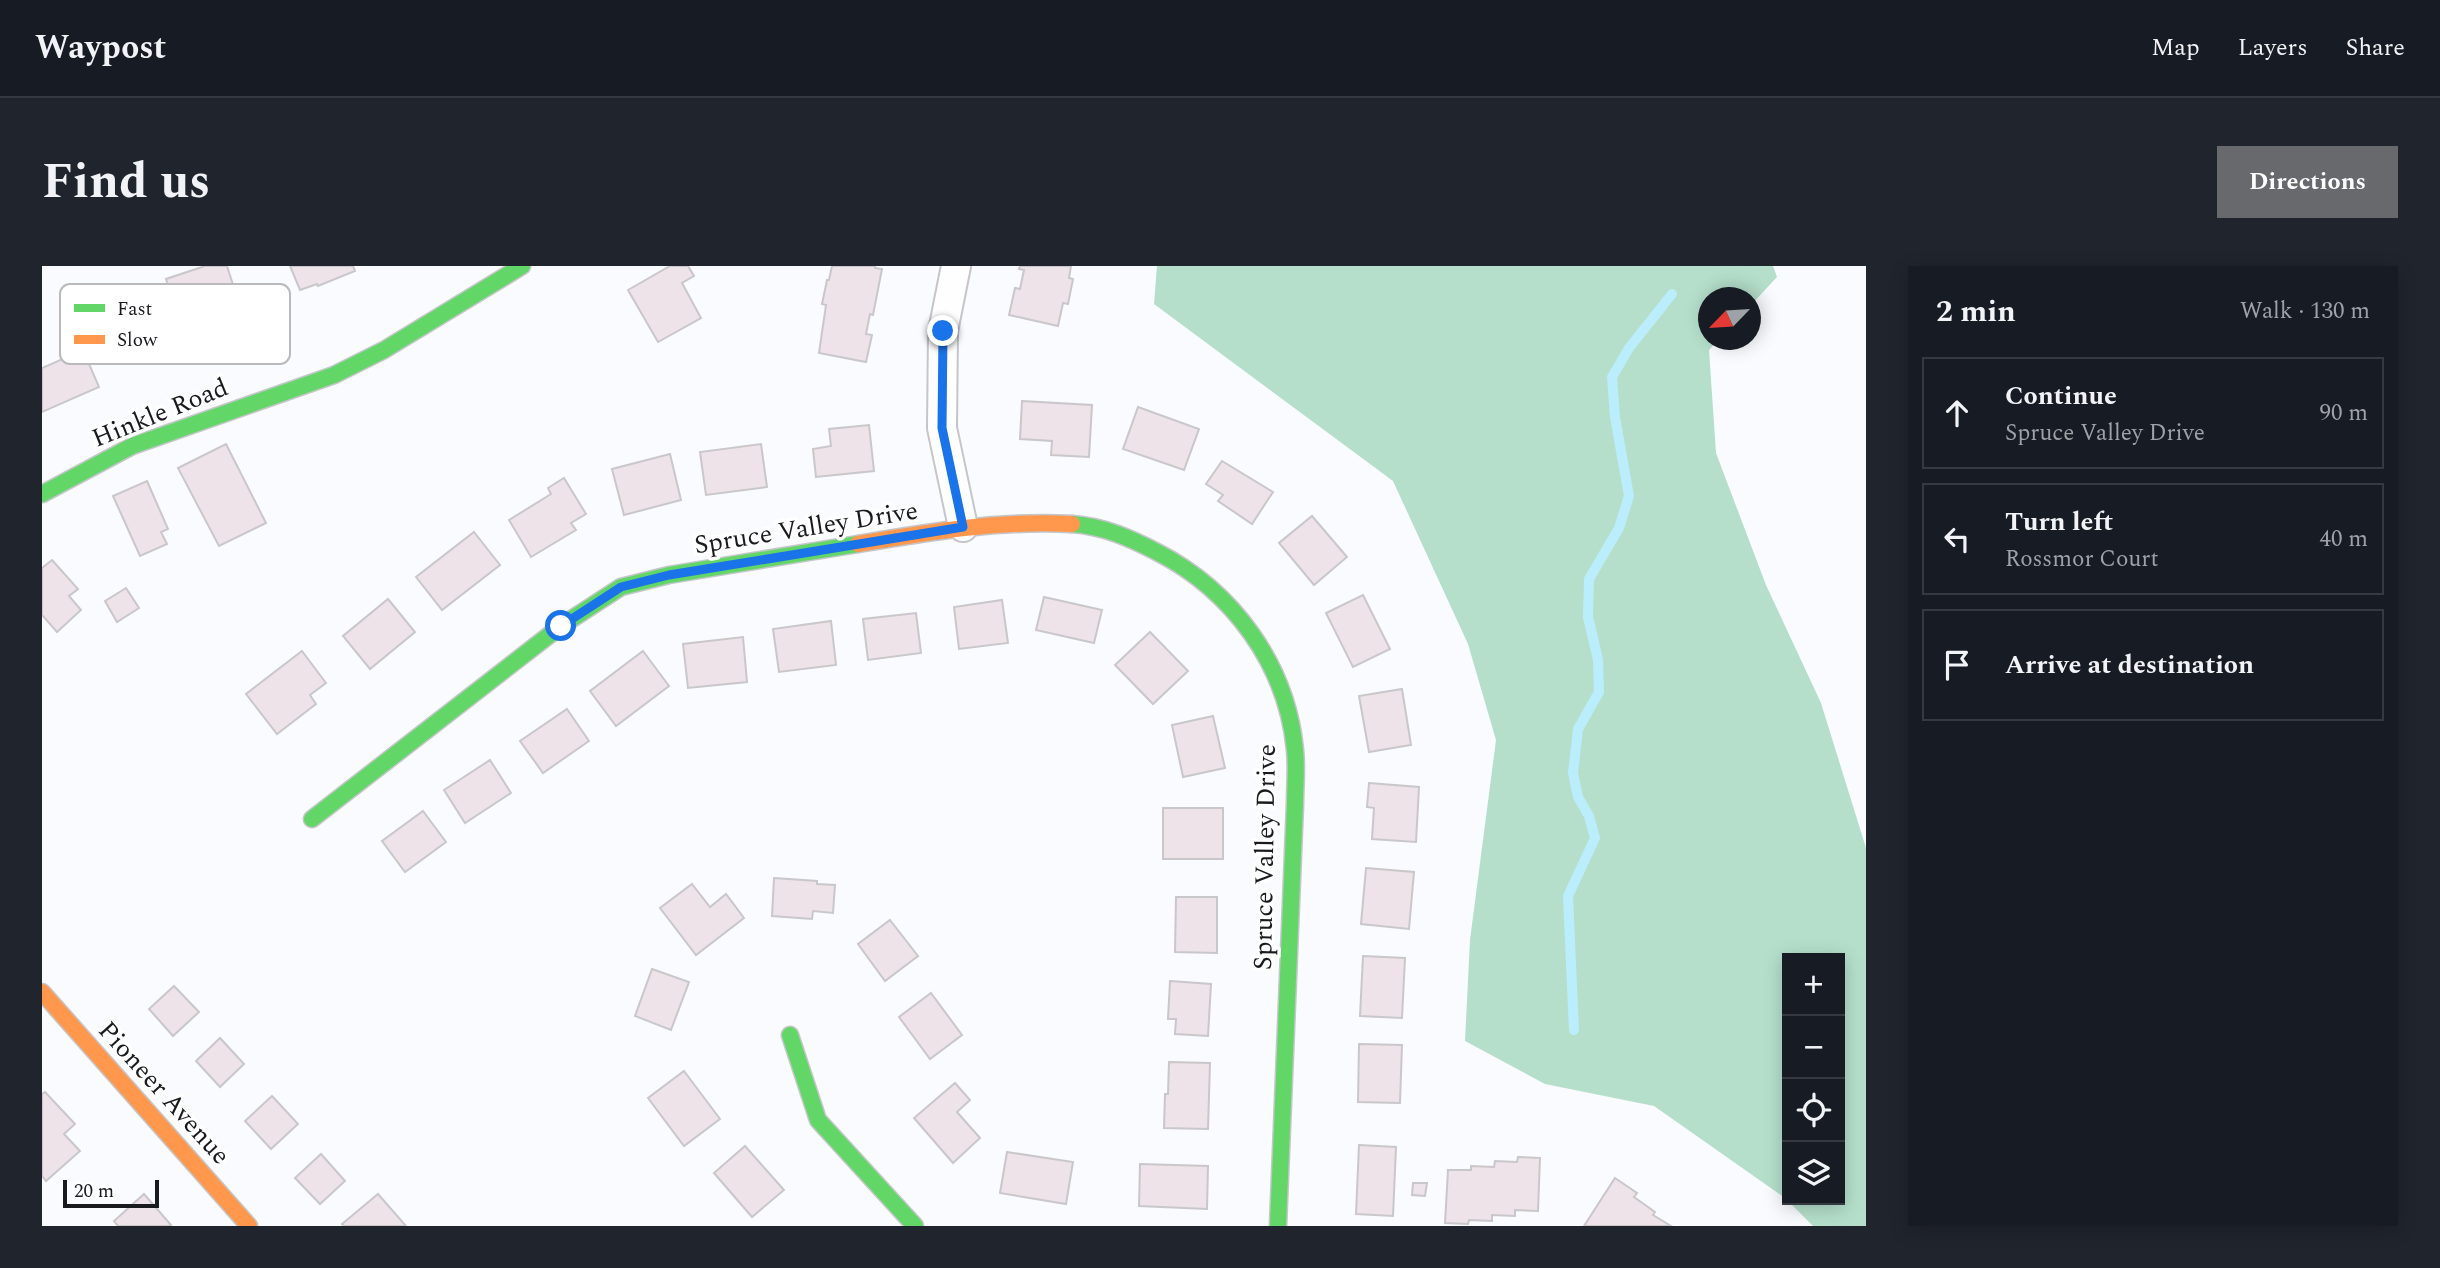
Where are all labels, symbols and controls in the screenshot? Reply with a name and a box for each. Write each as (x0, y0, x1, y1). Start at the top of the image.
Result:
text: Waypost (35, 23, 166, 73)
text: Map (2151, 30, 2200, 66)
text: Layers (2238, 30, 2308, 66)
text: Share (2346, 30, 2405, 66)
text: Find us (42, 145, 210, 220)
button: Directions (2217, 146, 2398, 218)
legend (60, 284, 290, 364)
north arrow (1698, 287, 1761, 350)
text: 2 min (1936, 289, 2016, 335)
text: Walk · 130 m (2240, 294, 2370, 329)
text: Fast (117, 295, 153, 324)
route end (927, 315, 958, 346)
text: Slow (117, 326, 158, 355)
street label: Hinkle Road (86, 367, 234, 459)
text: Continue (2005, 376, 2117, 416)
icon: ahead (1938, 394, 1976, 432)
text: 90 m (2319, 396, 2368, 431)
text: Spruce Valley Drive (2005, 416, 2205, 451)
street label: Spruce Valley Drive (691, 491, 921, 565)
text: Turn left (2005, 502, 2113, 542)
icon: left (1938, 520, 1976, 558)
text: 40 m (2319, 522, 2368, 557)
text: Rossmor Court (2005, 542, 2159, 577)
route start (545, 610, 576, 641)
text: Arrive at destination (2005, 645, 2254, 685)
icon: arrive (1938, 646, 1976, 684)
street label: Spruce Valley Drive (1243, 744, 1287, 970)
map controls (1782, 953, 1845, 1205)
button: + (1782, 953, 1845, 1016)
street label: Pioneer Avenue (88, 1012, 240, 1174)
button: − (1782, 1016, 1845, 1079)
button: locate (1782, 1079, 1845, 1142)
button: layers (1782, 1142, 1845, 1205)
scale bar (63, 1177, 159, 1209)
text: 20 m (74, 1177, 114, 1206)

